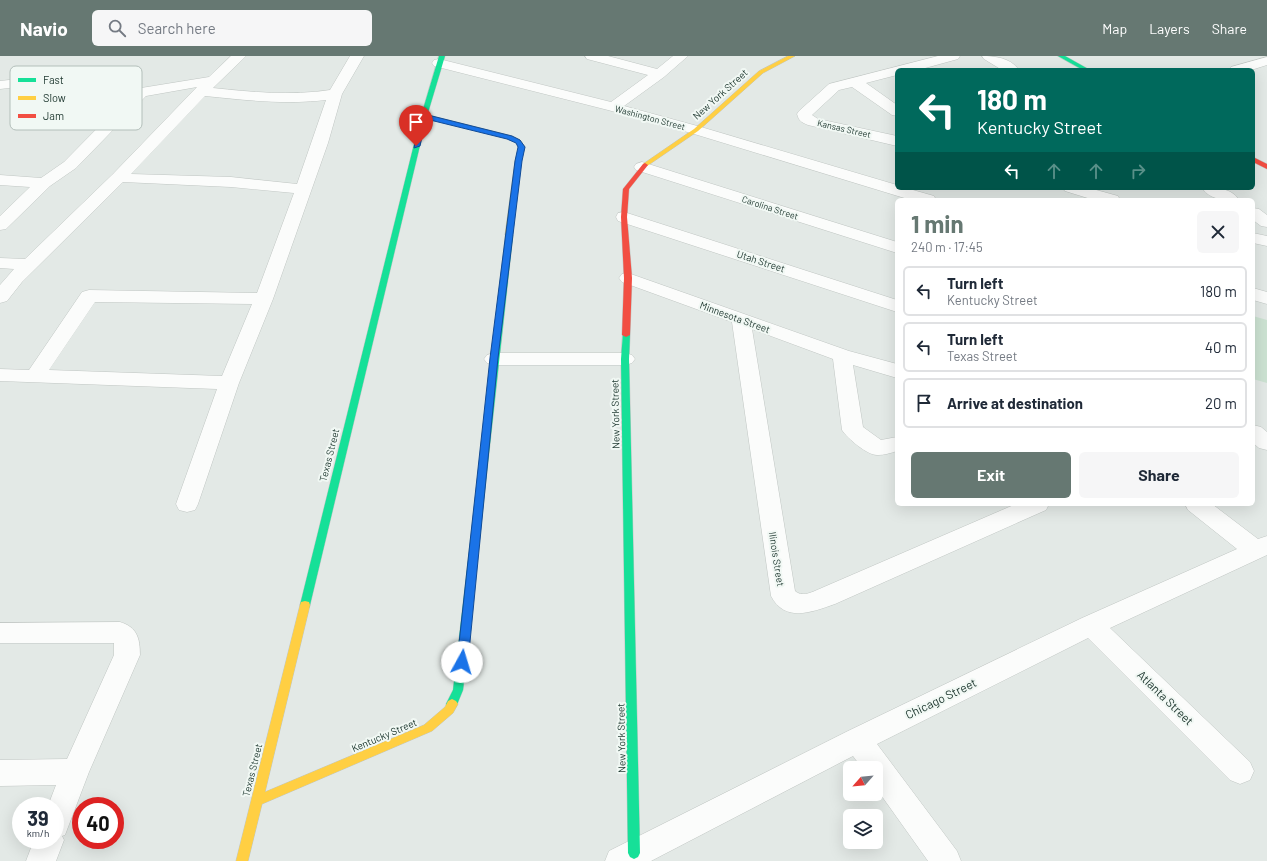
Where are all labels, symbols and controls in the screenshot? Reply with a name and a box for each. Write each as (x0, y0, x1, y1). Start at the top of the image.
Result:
search box (92, 10, 372, 46)
text: Navio (20, 17, 68, 40)
icon: search (106, 17, 128, 39)
text: Search here (138, 19, 216, 37)
text: Map (1102, 20, 1127, 37)
text: Layers (1149, 20, 1190, 37)
text: Share (1212, 20, 1247, 37)
legend (10, 66, 142, 130)
street label: New York Street (690, 66, 750, 122)
text: Fast (43, 73, 64, 86)
text: 180 m (977, 82, 1047, 116)
icon: left (911, 84, 963, 136)
text: Slow (43, 91, 66, 104)
street label: Washington Street (614, 103, 687, 132)
pin (399, 105, 433, 146)
text: Jam (43, 109, 64, 122)
icon: arrive (405, 111, 427, 133)
text: Kentucky Street (977, 116, 1103, 138)
street label: Kansas Street (816, 117, 872, 140)
icon: left (1001, 160, 1023, 182)
icon: ahead (1043, 160, 1065, 182)
icon: ahead (1085, 160, 1107, 182)
icon: right (1127, 160, 1149, 182)
street label: Carolina Street (741, 193, 800, 222)
text: 1 min (911, 209, 964, 238)
button: close (1197, 211, 1239, 253)
text: 240 m · 17:45 (911, 239, 983, 255)
street label: Utah Street (735, 248, 787, 275)
text: Turn left (947, 274, 1003, 292)
icon: left (913, 280, 935, 302)
text: 180 m (1200, 282, 1237, 300)
text: Kentucky Street (947, 292, 1038, 308)
street label: Minnesota Street (698, 299, 772, 335)
text: Turn left (947, 330, 1003, 348)
icon: left (913, 336, 935, 358)
text: 40 m (1205, 338, 1237, 356)
text: Texas Street (947, 348, 1017, 364)
street label: New York Street (608, 379, 622, 449)
icon: arrive (913, 392, 935, 414)
text: Arrive at destination (947, 394, 1083, 412)
text: 20 m (1205, 394, 1237, 412)
street label: Texas Street (317, 427, 341, 483)
button: Exit (911, 452, 1071, 498)
button: Share (1079, 452, 1239, 498)
street label: Ilinois Street (767, 531, 787, 587)
position arrow (441, 641, 483, 683)
street label: Atlanta Street (1135, 667, 1197, 728)
street label: Chicago Street (903, 675, 978, 721)
street label: New York Street (614, 703, 628, 773)
street label: Kentucky Street (350, 716, 419, 754)
street label: Texas Street (240, 742, 264, 798)
north arrow (843, 761, 883, 801)
map controls (843, 761, 883, 849)
speed limit sign: 40 (72, 797, 124, 849)
text: 39 (27, 806, 49, 830)
button: layers (843, 809, 883, 849)
text: km/h (27, 827, 49, 839)

